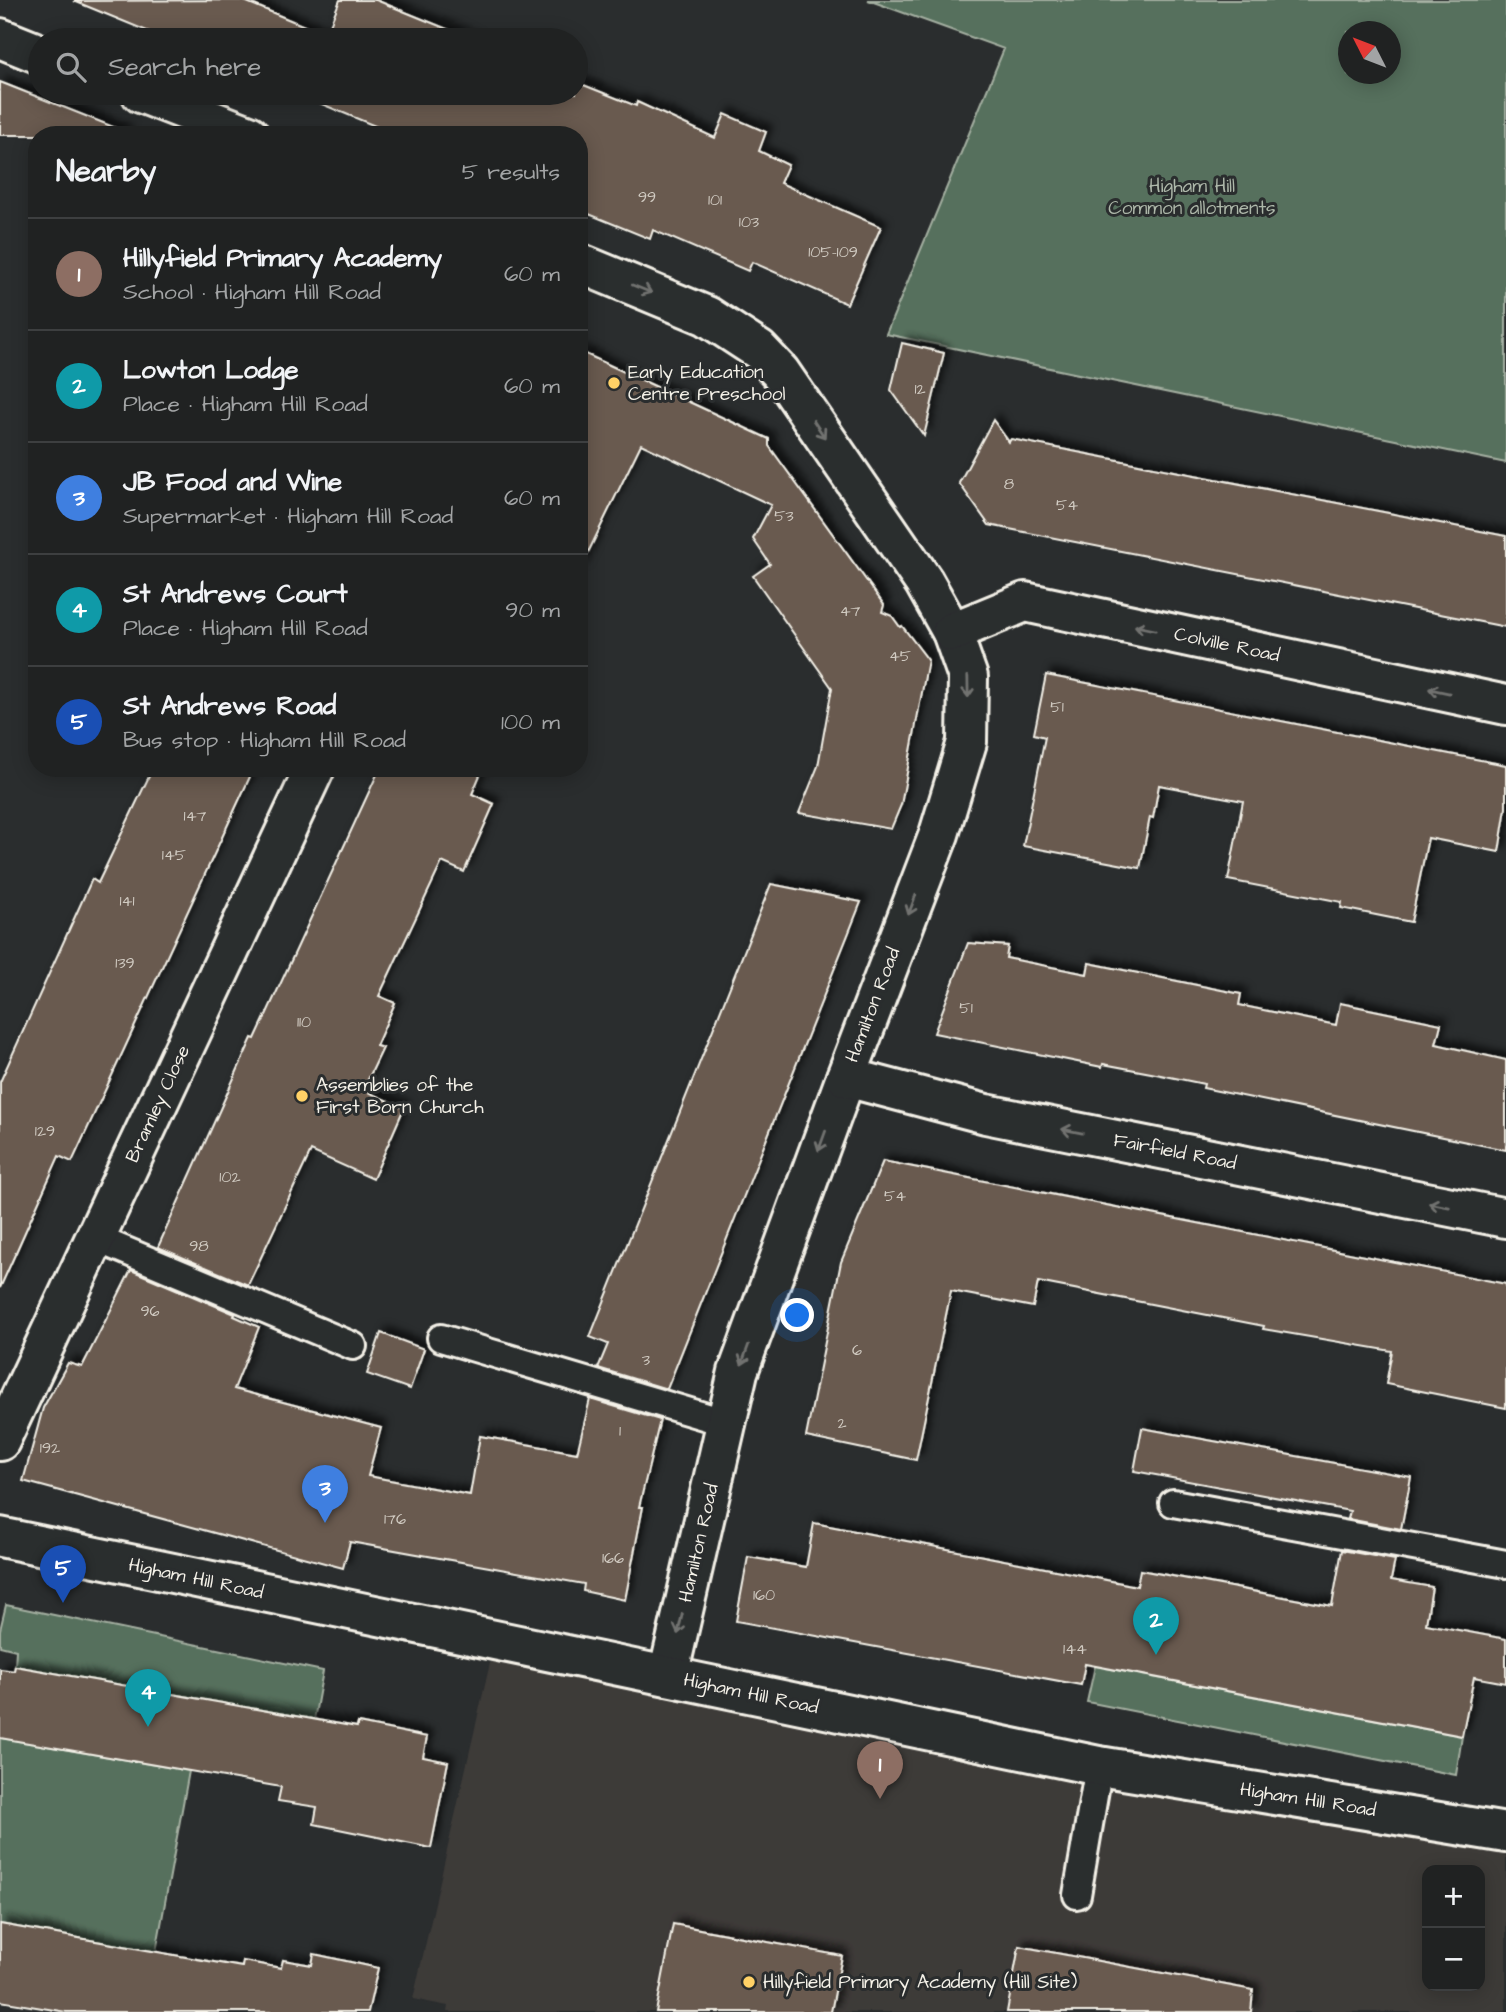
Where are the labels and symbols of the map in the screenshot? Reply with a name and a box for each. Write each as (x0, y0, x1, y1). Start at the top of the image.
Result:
north arrow (1338, 21, 1401, 84)
park label: Higham Hill Common allotments (1108, 173, 1276, 222)
house number: 99 (638, 186, 656, 208)
house number: 101 (708, 189, 722, 211)
house number: 103 (739, 211, 759, 233)
house number: 105-109 (808, 241, 858, 263)
one-way arrow (631, 284, 653, 297)
place label: Early Education Centre Preschool (628, 359, 786, 408)
marker: Early Education Centre Preschool (606, 375, 622, 391)
house number: 12 (914, 378, 926, 400)
one-way arrow (812, 419, 826, 438)
house number: 8 (1004, 473, 1014, 495)
house number: 54 (1056, 494, 1078, 516)
house number: 53 (774, 505, 794, 527)
house number: 47 (840, 600, 861, 622)
one-way arrow (1134, 620, 1157, 634)
street label: Colville Road (1172, 621, 1283, 669)
house number: 45 (889, 645, 912, 667)
one-way arrow (961, 675, 975, 698)
one-way arrow (1428, 683, 1451, 697)
house number: 51 (1050, 696, 1064, 718)
house number: 147 (184, 805, 207, 827)
house number: 145 (162, 844, 187, 866)
house number: 141 (120, 890, 134, 912)
one-way arrow (904, 894, 917, 916)
street label: Hamilton Road (839, 943, 907, 1066)
house number: 139 (115, 952, 135, 974)
house number: 51 (959, 997, 973, 1019)
house number: 110 (297, 1011, 311, 1033)
street label: Bramley Close (119, 1041, 198, 1168)
place label: Assemblies of the First Born Church (316, 1072, 484, 1121)
marker: Assemblies of the First Born Church (294, 1088, 310, 1104)
house number: 129 (35, 1120, 55, 1142)
one-way arrow (1061, 1124, 1084, 1138)
street label: Fairfield Road (1111, 1127, 1239, 1177)
one-way arrow (815, 1130, 827, 1152)
house number: 102 (219, 1166, 241, 1188)
house number: 54 (884, 1185, 906, 1207)
one-way arrow (1428, 1197, 1451, 1211)
house number: 98 (189, 1235, 209, 1257)
your location (780, 1298, 814, 1332)
house number: 96 (140, 1300, 160, 1322)
house number: 6 (852, 1339, 862, 1361)
one-way arrow (737, 1344, 750, 1366)
house number: 3 (642, 1349, 650, 1371)
house number: 2 (837, 1412, 847, 1434)
house number: 1 (619, 1420, 621, 1442)
house number: 192 (40, 1437, 60, 1459)
pin: 3 (302, 1465, 348, 1523)
street label: Hamilton Road (672, 1481, 726, 1605)
house number: 176 (384, 1508, 406, 1530)
pin: 5 (40, 1545, 86, 1603)
house number: 166 (602, 1547, 624, 1569)
street label: Higham Hill Road (126, 1552, 266, 1608)
house number: 160 (753, 1584, 775, 1606)
pin: 2 (1133, 1597, 1179, 1655)
one-way arrow (673, 1612, 687, 1635)
house number: 144 (1063, 1638, 1087, 1660)
street label: Higham Hill Road (681, 1667, 821, 1723)
pin: 4 (125, 1669, 171, 1727)
pin: 1 (857, 1741, 903, 1799)
street label: Higham Hill Road (1238, 1776, 1378, 1825)
place label: Hillyfield Primary Academy (Hill Site) (763, 1969, 1077, 1997)
marker: Hillyfield Primary Academy (Hill Site) (741, 1974, 757, 1990)

